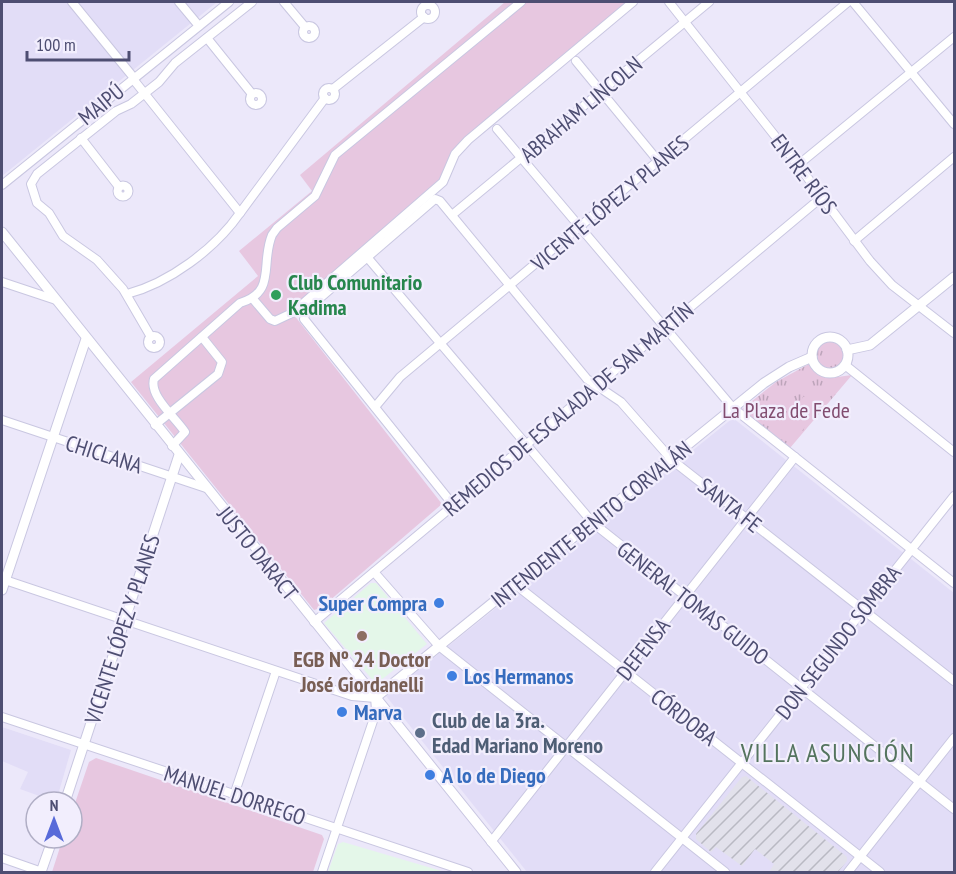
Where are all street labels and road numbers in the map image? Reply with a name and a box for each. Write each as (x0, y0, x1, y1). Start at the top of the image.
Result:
street label: ABRAHAM LINCOLN (514, 50, 648, 168)
street label: MAIPÚ (72, 77, 130, 131)
street label: ENTRE RÍOS (765, 128, 843, 220)
street label: VICENTE LÓPEZ Y PLANES (525, 129, 695, 278)
street label: REMEDIOS DE ESCALADA DE SAN MARTÍN (437, 296, 699, 522)
street label: CHICLANA (62, 428, 146, 480)
street label: INTENDENTE BENITO CORVALÁN (485, 434, 697, 614)
street label: SANTA FE (693, 471, 767, 539)
street label: JUSTO DARACT (211, 500, 304, 606)
street label: VICENTE LÓPEZ Y PLANES (78, 531, 166, 728)
street label: GENERAL TOMAS GUIDO (611, 535, 775, 671)
street label: DON SEGUNDO SOMBRA (769, 559, 907, 725)
street label: DEFENSA (610, 612, 676, 686)
street label: CÓRDOBA (645, 682, 723, 752)
street label: MANUEL DORREGO (161, 759, 309, 831)

